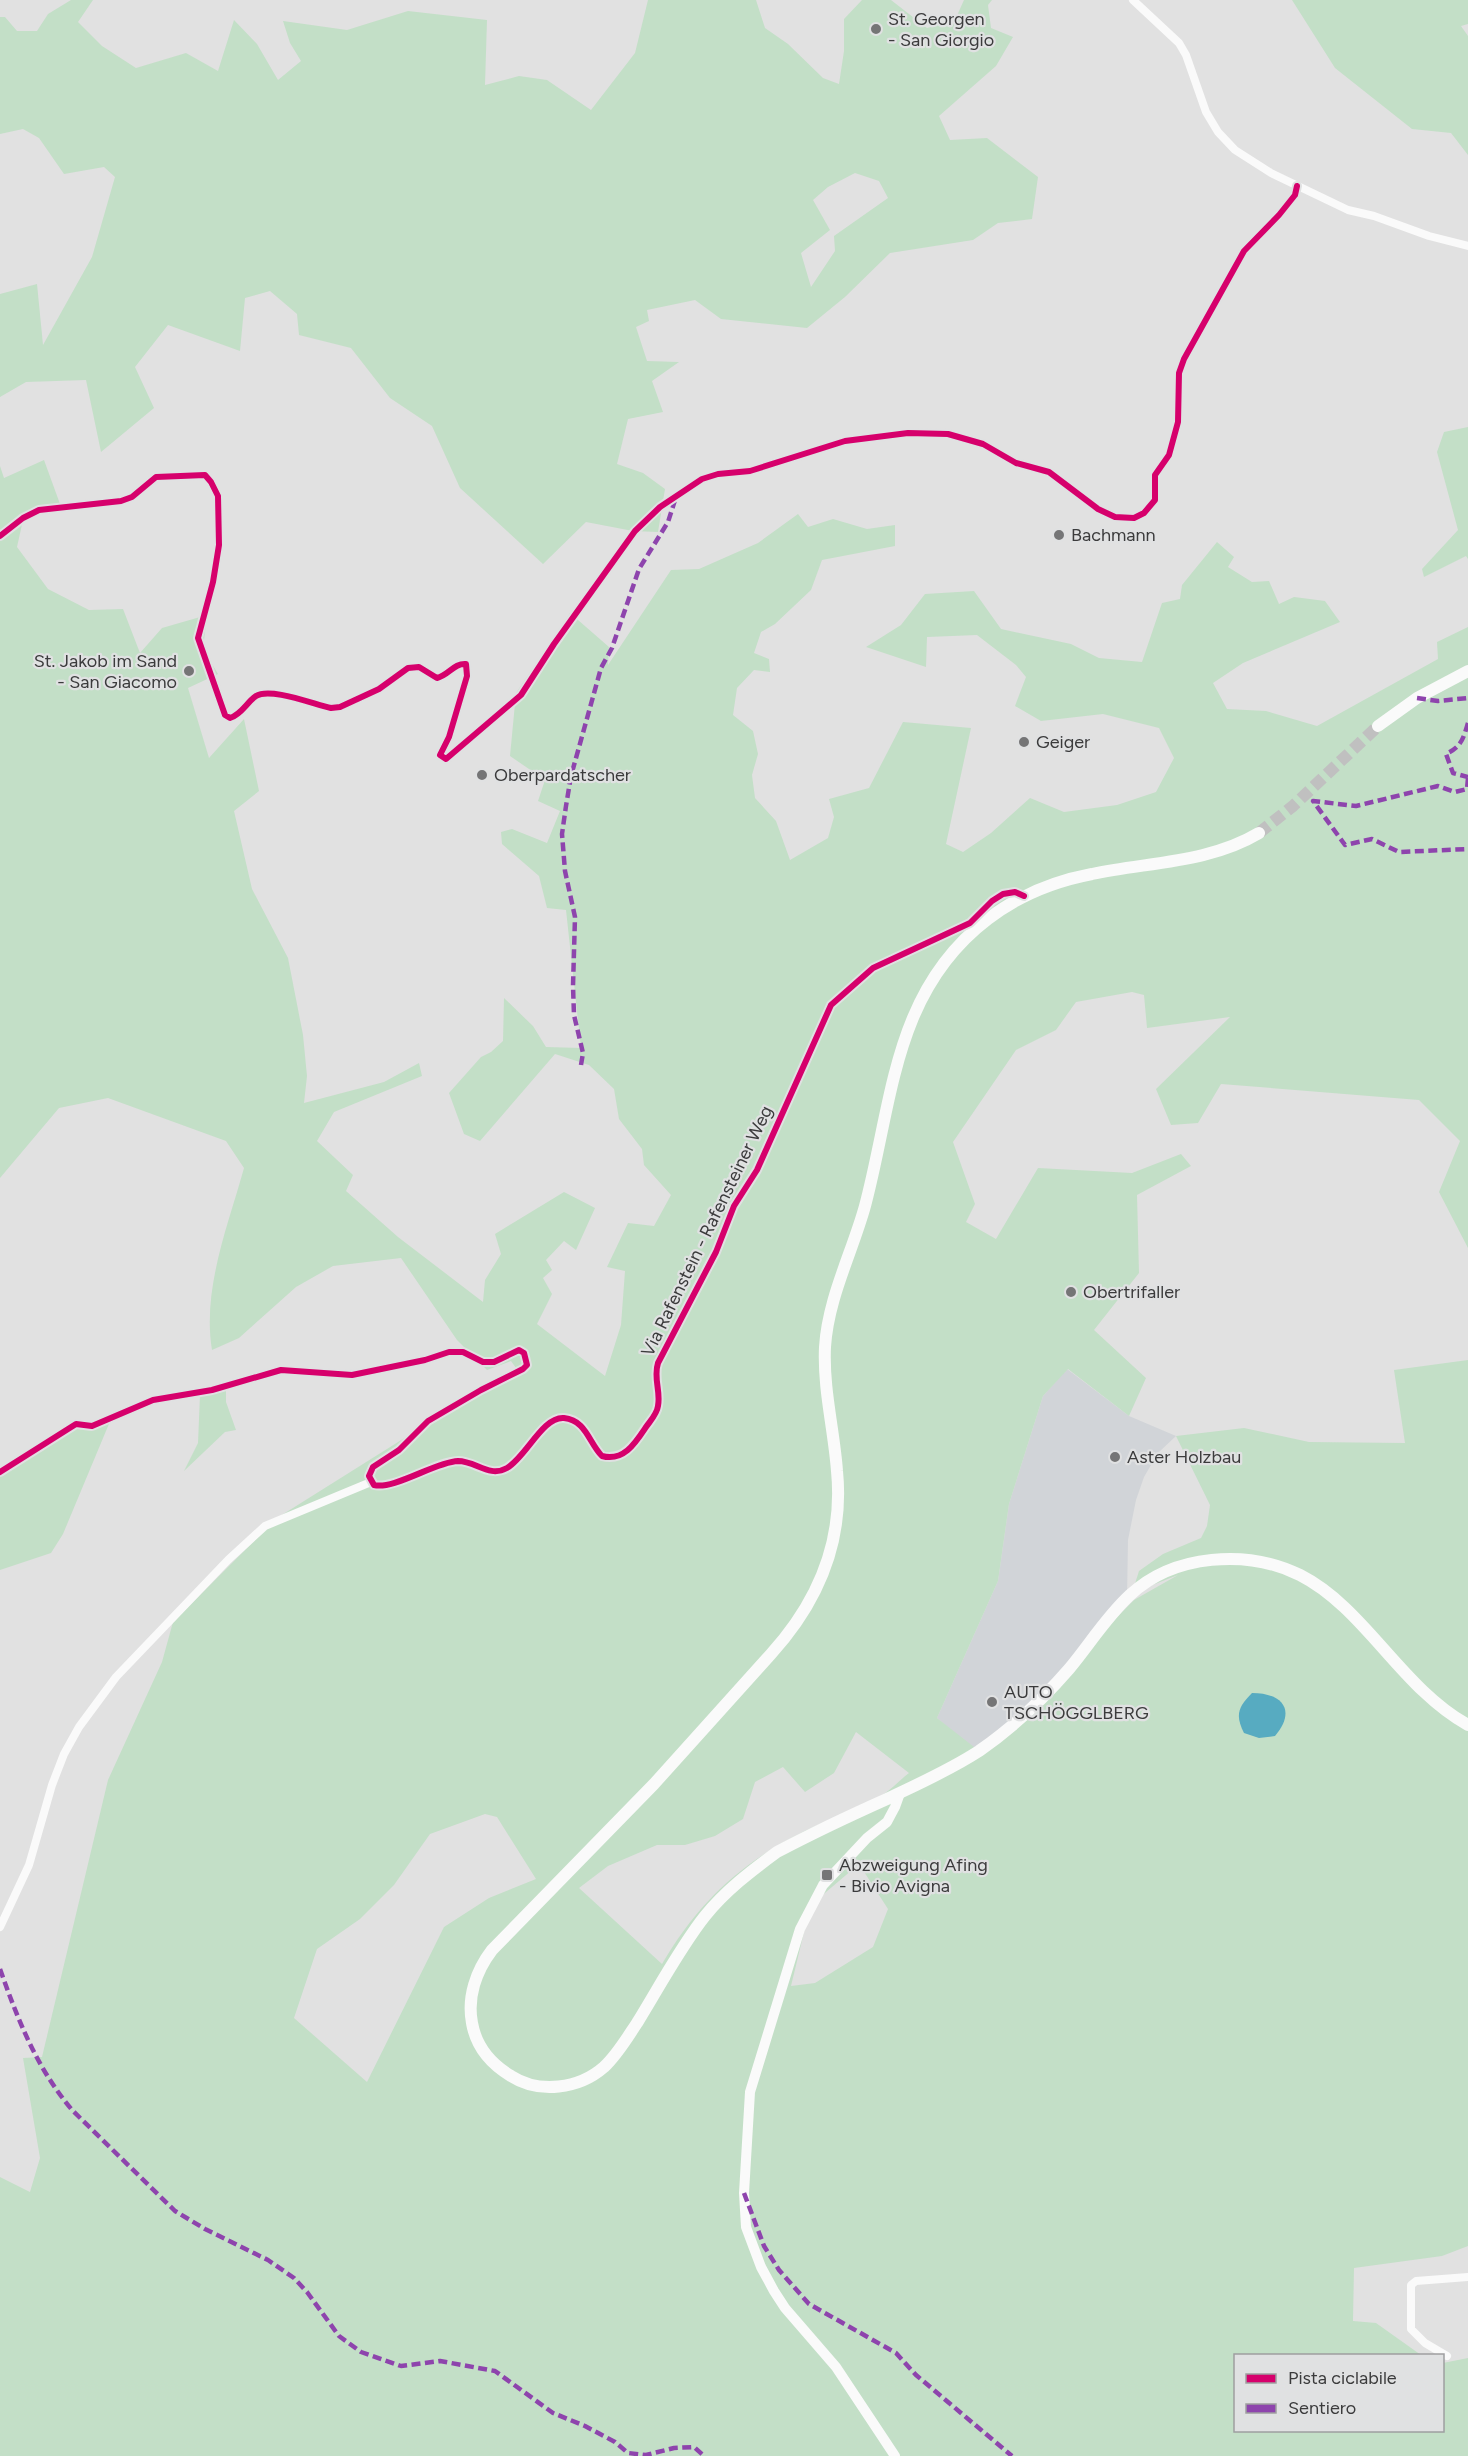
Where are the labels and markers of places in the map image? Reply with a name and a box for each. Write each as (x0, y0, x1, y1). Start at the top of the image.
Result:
place label: St. Georgen - San Giorgio (888, 8, 994, 51)
marker: St. Georgen - San Giorgio (869, 22, 883, 36)
place label: Bachmann (1071, 524, 1156, 546)
marker: Bachmann (1052, 528, 1066, 542)
place label: St. Jakob im Sand - San Giacomo (34, 650, 177, 693)
marker: St. Jakob im Sand - San Giacomo (182, 664, 196, 678)
place label: Geiger (1036, 731, 1090, 753)
marker: Geiger (1017, 735, 1031, 749)
place label: Oberpardatscher (494, 764, 631, 786)
marker: Oberpardatscher (475, 768, 489, 782)
place label: Obertrifaller (1083, 1281, 1180, 1303)
marker: Obertrifaller (1064, 1285, 1078, 1299)
place label: Aster Holzbau (1127, 1446, 1241, 1468)
marker: Aster Holzbau (1108, 1450, 1122, 1464)
place label: AUTO TSCHÖGGLBERG (1004, 1681, 1149, 1724)
marker: AUTO TSCHÖGGLBERG (985, 1695, 999, 1709)
place label: Abzweigung Afing - Bivio Avigna (839, 1854, 988, 1897)
marker: Abzweigung Afing - Bivio Avigna (820, 1868, 834, 1882)

